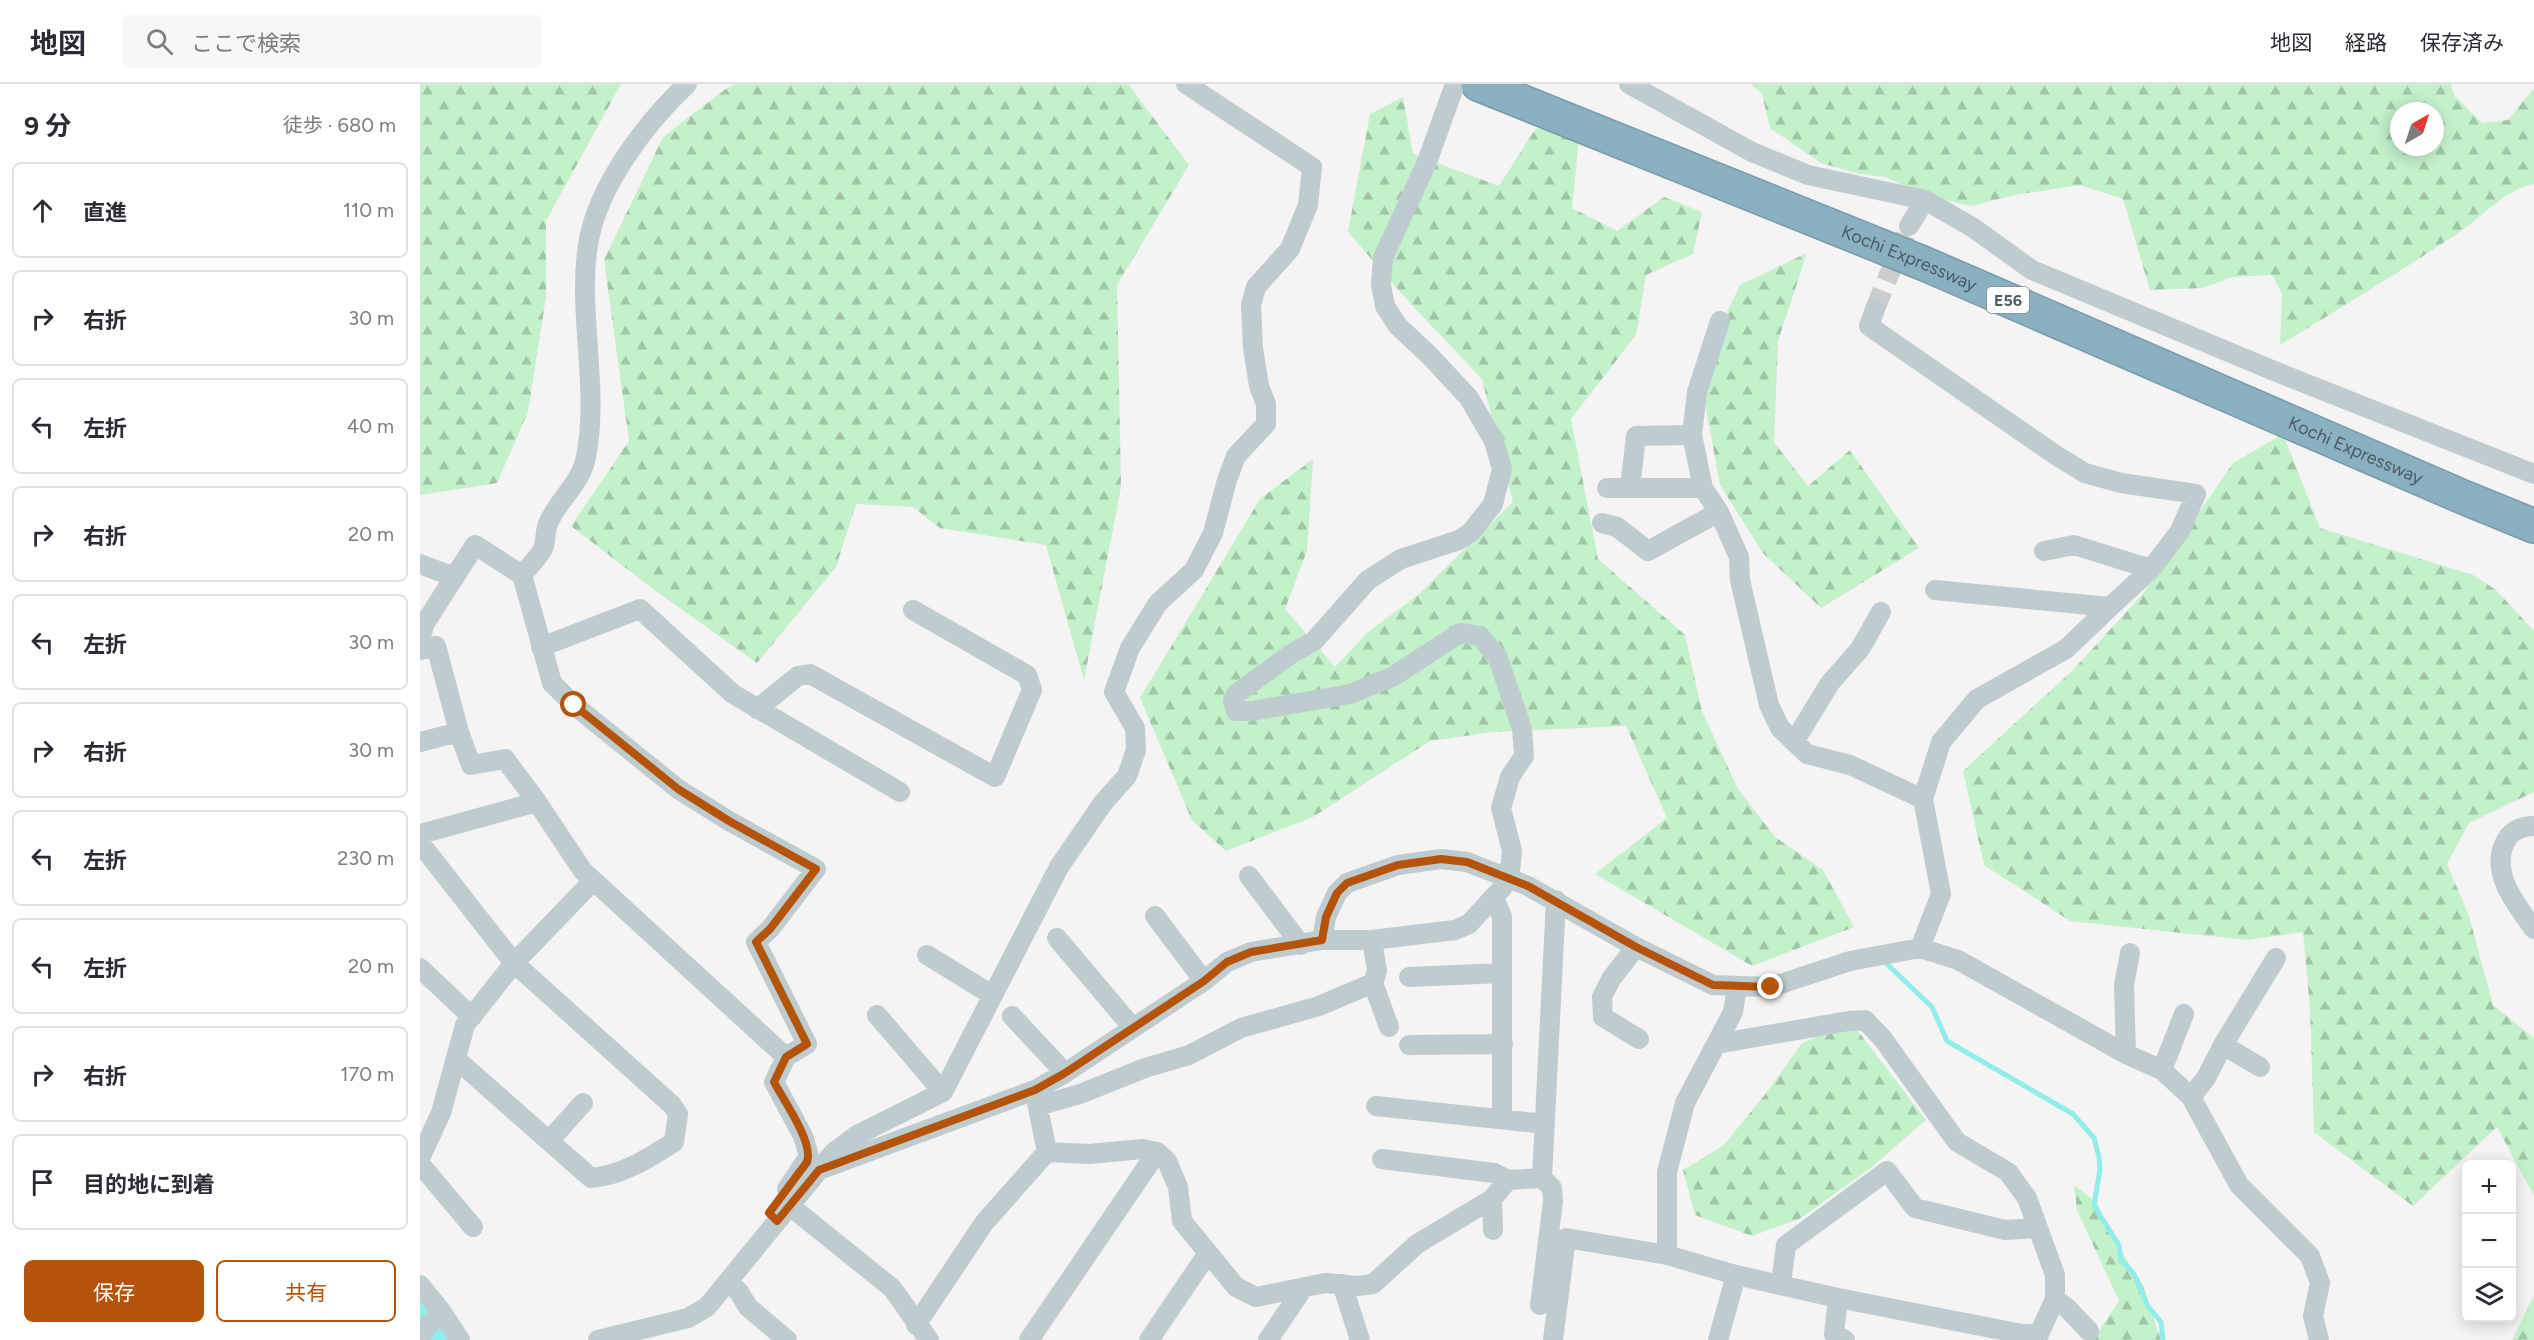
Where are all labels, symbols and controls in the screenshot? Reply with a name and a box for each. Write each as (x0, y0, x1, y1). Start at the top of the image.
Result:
search box (122, 14, 542, 68)
icon: search (143, 25, 176, 58)
text: 地図 (30, 26, 86, 60)
text: ここで検索 (191, 30, 301, 57)
text: 地図 (2270, 30, 2312, 55)
text: 経路 (2345, 30, 2387, 55)
text: 保存済み (2420, 30, 2504, 55)
north arrow (2390, 102, 2444, 156)
text: 9 分 (24, 110, 71, 142)
text: 徒歩 · 680 m (283, 113, 396, 137)
icon: ahead (26, 194, 59, 227)
text: 110 m (343, 198, 394, 222)
text: 直進 (83, 199, 127, 226)
street label: Kochi Expressway (1838, 220, 1981, 296)
road number: E56 (1987, 287, 2029, 313)
icon: right (26, 302, 59, 335)
text: 30 m (348, 306, 394, 330)
text: 右折 (83, 307, 127, 334)
icon: left (26, 410, 59, 443)
street label: Kochi Expressway (2285, 412, 2427, 489)
text: 40 m (347, 414, 394, 438)
text: 左折 (83, 415, 127, 442)
icon: right (26, 518, 59, 551)
text: 20 m (348, 522, 394, 546)
text: 右折 (83, 523, 127, 550)
icon: left (26, 626, 59, 659)
text: 30 m (348, 630, 394, 654)
text: 左折 (83, 631, 127, 658)
route start (560, 691, 586, 717)
icon: right (26, 734, 59, 767)
text: 30 m (348, 738, 394, 762)
text: 右折 (83, 739, 127, 766)
icon: left (26, 842, 59, 875)
text: 230 m (337, 846, 394, 870)
text: 左折 (83, 847, 127, 874)
icon: left (26, 950, 59, 983)
text: 20 m (348, 954, 394, 978)
text: 左折 (83, 955, 127, 982)
route end (1757, 973, 1783, 999)
icon: right (26, 1058, 59, 1091)
text: 170 m (340, 1062, 394, 1086)
text: 右折 (83, 1063, 127, 1090)
map controls (2462, 1160, 2516, 1322)
button: + (2462, 1160, 2516, 1214)
icon: arrive (26, 1166, 59, 1199)
text: 目的地に到着 (83, 1171, 215, 1198)
button: − (2462, 1214, 2516, 1268)
button: 保存 (24, 1260, 204, 1322)
button: 共有 (216, 1260, 396, 1322)
button: layers (2462, 1268, 2516, 1322)

